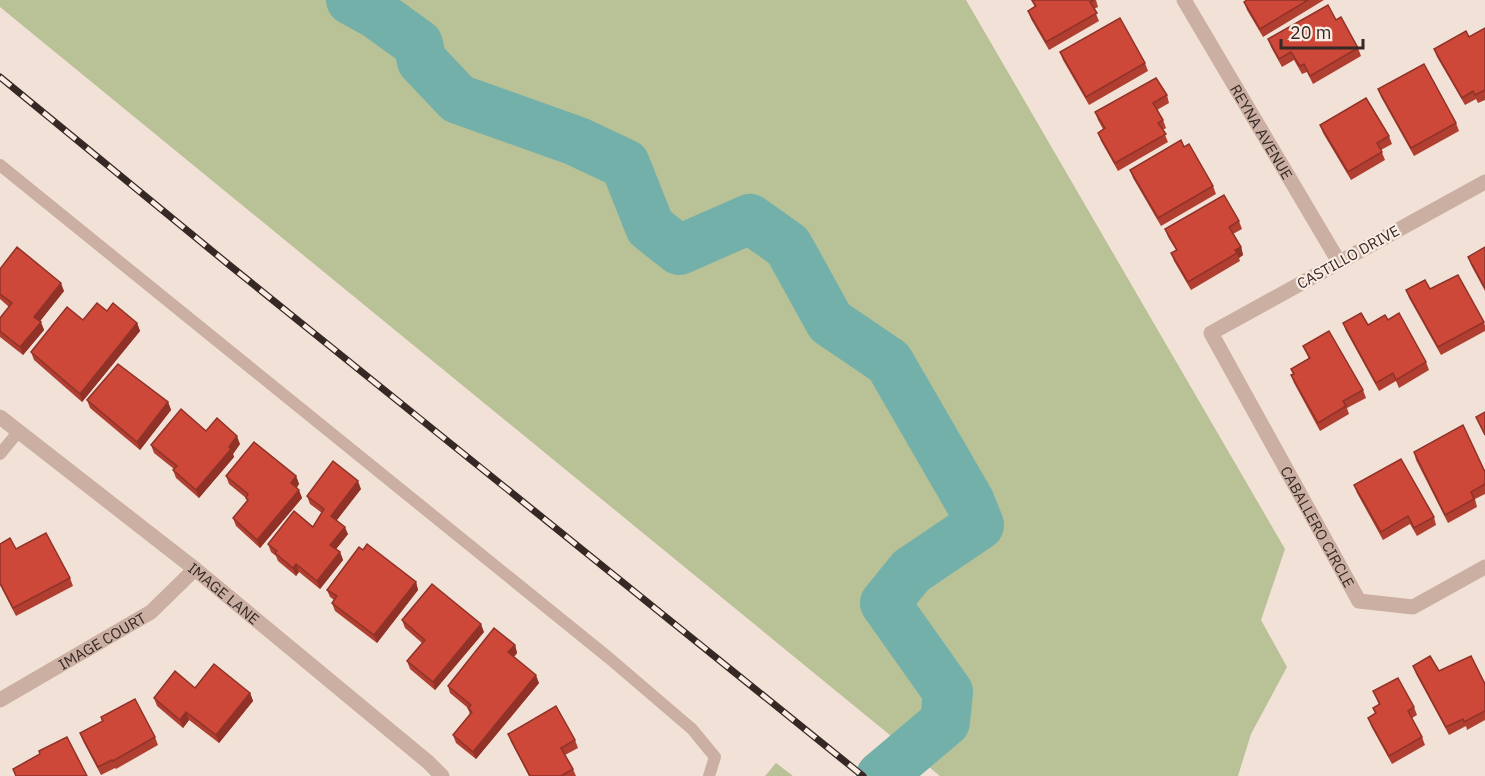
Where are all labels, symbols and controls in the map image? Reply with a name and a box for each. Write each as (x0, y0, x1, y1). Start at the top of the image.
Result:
scale bar (1281, 12, 1364, 50)
text: 20 m (1290, 21, 1332, 44)
street label: REYNA AVENUE (1226, 81, 1297, 183)
street label: CASTILLO DRIVE (1293, 221, 1403, 293)
street label: CABALLERO CIRCLE (1277, 462, 1359, 591)
street label: IMAGE LANE (185, 558, 264, 628)
street label: IMAGE COURT (55, 607, 149, 673)

